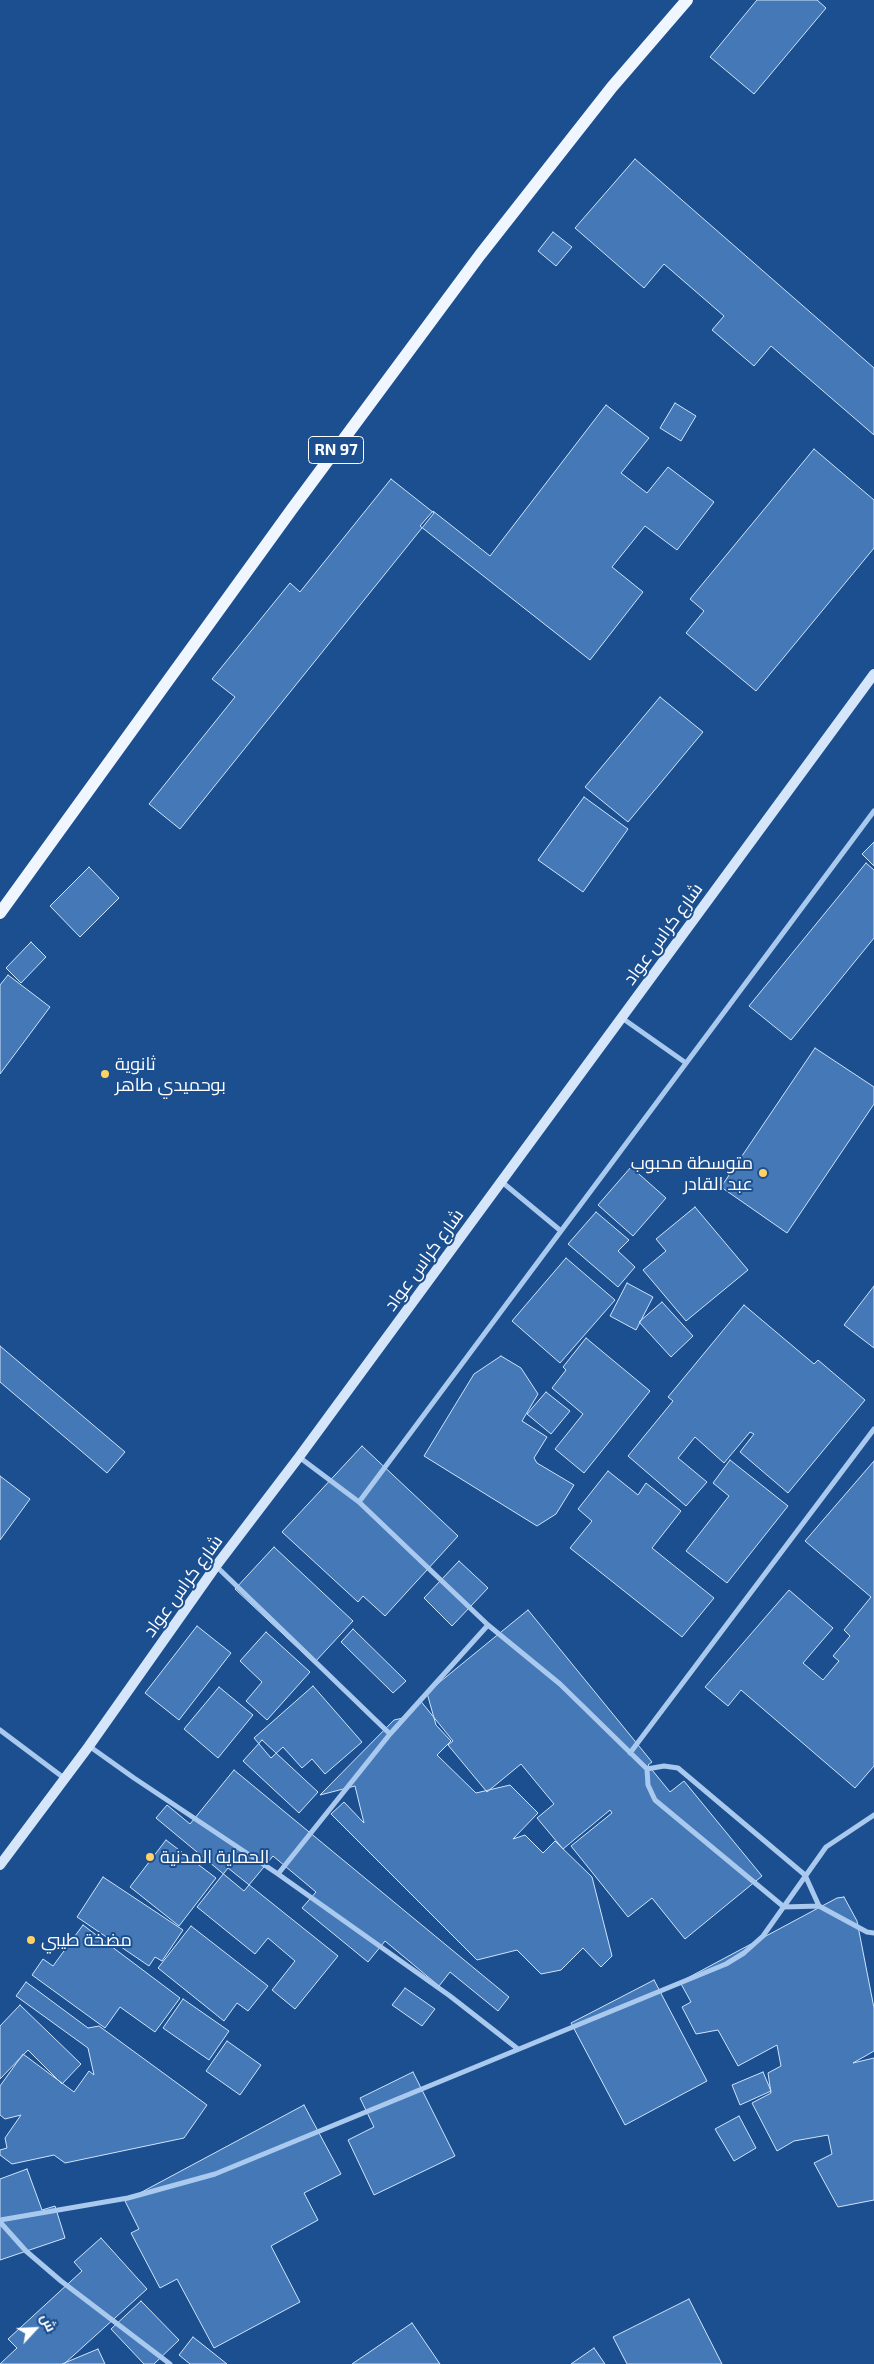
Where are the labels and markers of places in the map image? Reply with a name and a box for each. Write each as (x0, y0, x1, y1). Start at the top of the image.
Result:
place label: ثانوية بوحميدي طاهر (115, 1053, 226, 1096)
marker: ثانوية بوحميدي طاهر (99, 1068, 111, 1080)
place label: متوسطة محبوب عبد القادر (631, 1152, 753, 1194)
marker: متوسطة محبوب عبد القادر (757, 1167, 769, 1179)
place label: الحماية المدنية (160, 1846, 269, 1868)
marker: الحماية المدنية (144, 1851, 156, 1863)
place label: مضخة طيبي (41, 1929, 132, 1951)
marker: مضخة طيبي (25, 1934, 37, 1946)

